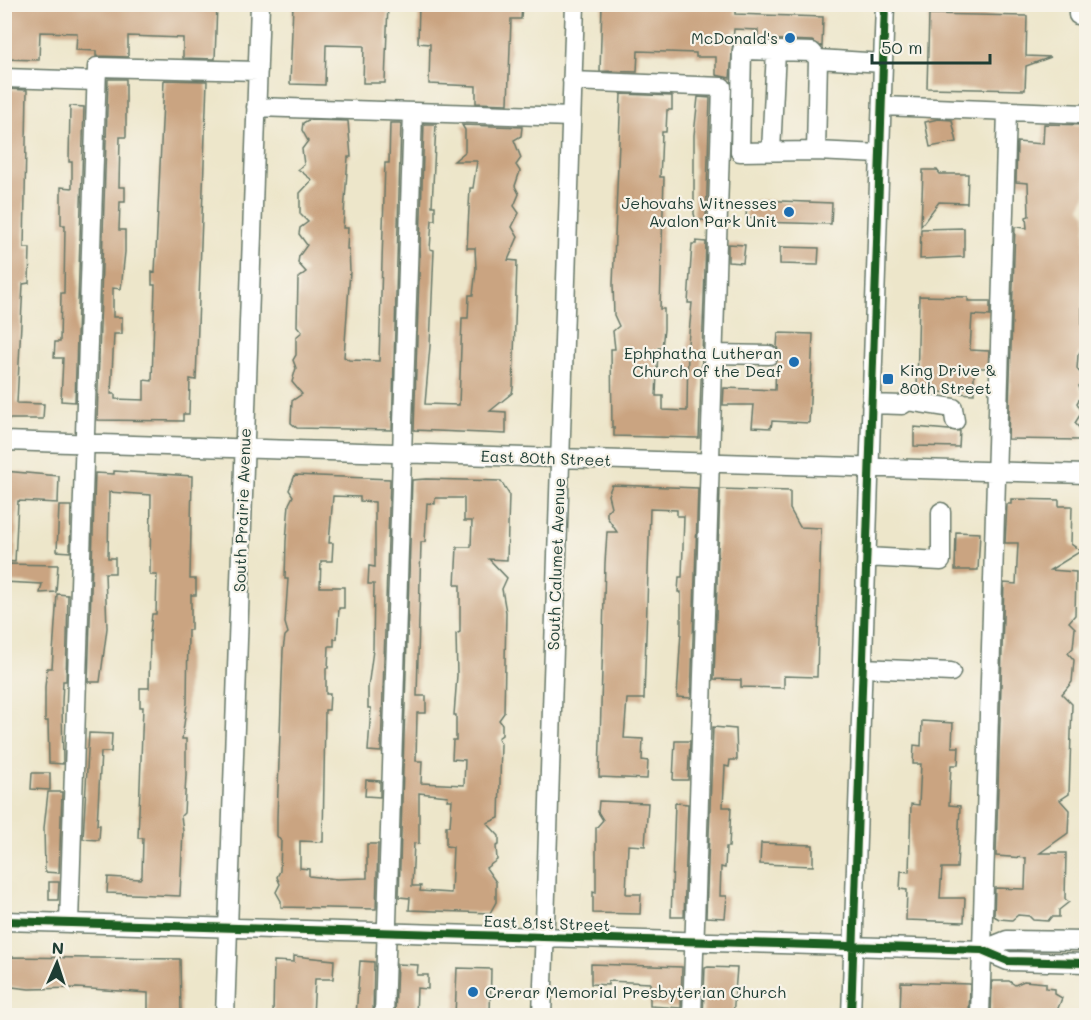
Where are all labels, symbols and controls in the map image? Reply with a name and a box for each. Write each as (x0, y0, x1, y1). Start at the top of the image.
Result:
place label: McDonald's (691, 27, 778, 48)
scale bar (872, 27, 990, 65)
marker: McDonald's (783, 31, 797, 45)
text: 50 m (881, 35, 923, 59)
place label: Jehovahs Witnesses Avalon Park Unit (621, 192, 777, 231)
marker: Jehovahs Witnesses Avalon Park Unit (782, 205, 796, 219)
place label: Ephphatha Lutheran Church of the Deaf (624, 342, 783, 381)
marker: Ephphatha Lutheran Church of the Deaf (787, 355, 801, 369)
place label: King Drive & 80th Street (900, 359, 997, 398)
marker: King Drive & 80th Street (881, 372, 895, 386)
street label: South Prairie Avenue (228, 427, 255, 593)
street label: East 80th Street (480, 445, 612, 470)
street label: South Calumet Avenue (542, 477, 569, 651)
street label: East 81st Street (483, 910, 611, 935)
north arrow (27, 933, 87, 993)
text: N (51, 937, 64, 958)
place label: Crerar Memorial Presbyterian Church (485, 981, 786, 1002)
marker: Crerar Memorial Presbyterian Church (466, 985, 480, 999)

